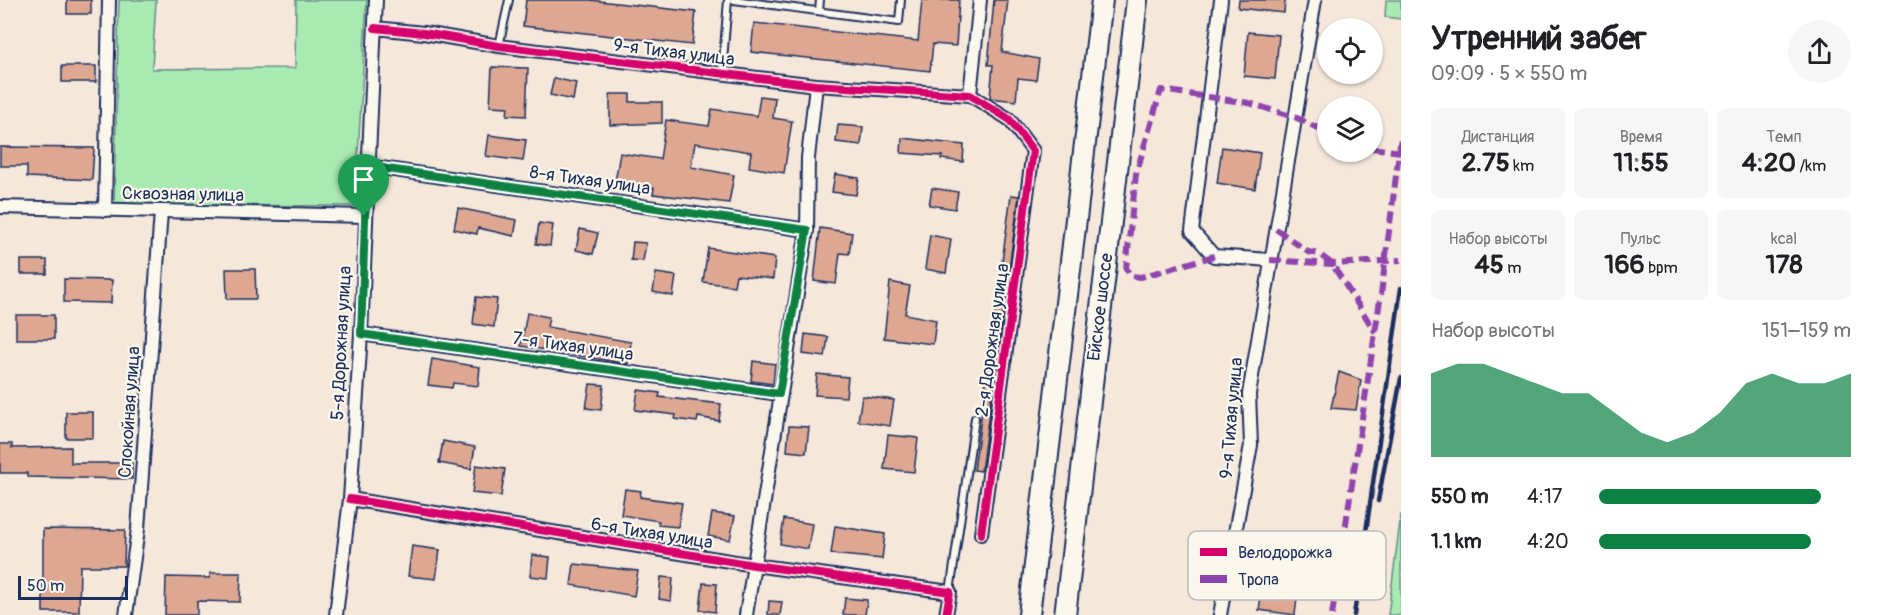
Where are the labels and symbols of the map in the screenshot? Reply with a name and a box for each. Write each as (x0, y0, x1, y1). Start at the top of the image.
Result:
street label: 9-я Тихая улица (612, 34, 736, 71)
pin (338, 154, 389, 216)
street label: 8-я Тихая улица (528, 161, 652, 200)
street label: Сквозная улица (122, 182, 244, 207)
street label: Ейское шоссе (1082, 252, 1119, 362)
street label: 2-я Дорожная улица (970, 262, 1015, 418)
street label: 5-я Дорожная улица (326, 265, 357, 421)
street label: 7-я Тихая улица (511, 327, 635, 366)
street label: Спокойная улица (113, 345, 146, 479)
street label: 9-я Тихая улица (1215, 356, 1248, 480)
street label: 6-я Тихая улица (589, 513, 715, 554)
legend (1188, 531, 1386, 600)
text: Велодорожка (1238, 543, 1332, 563)
text: Тропа (1238, 570, 1279, 590)
scale bar (18, 573, 128, 600)

